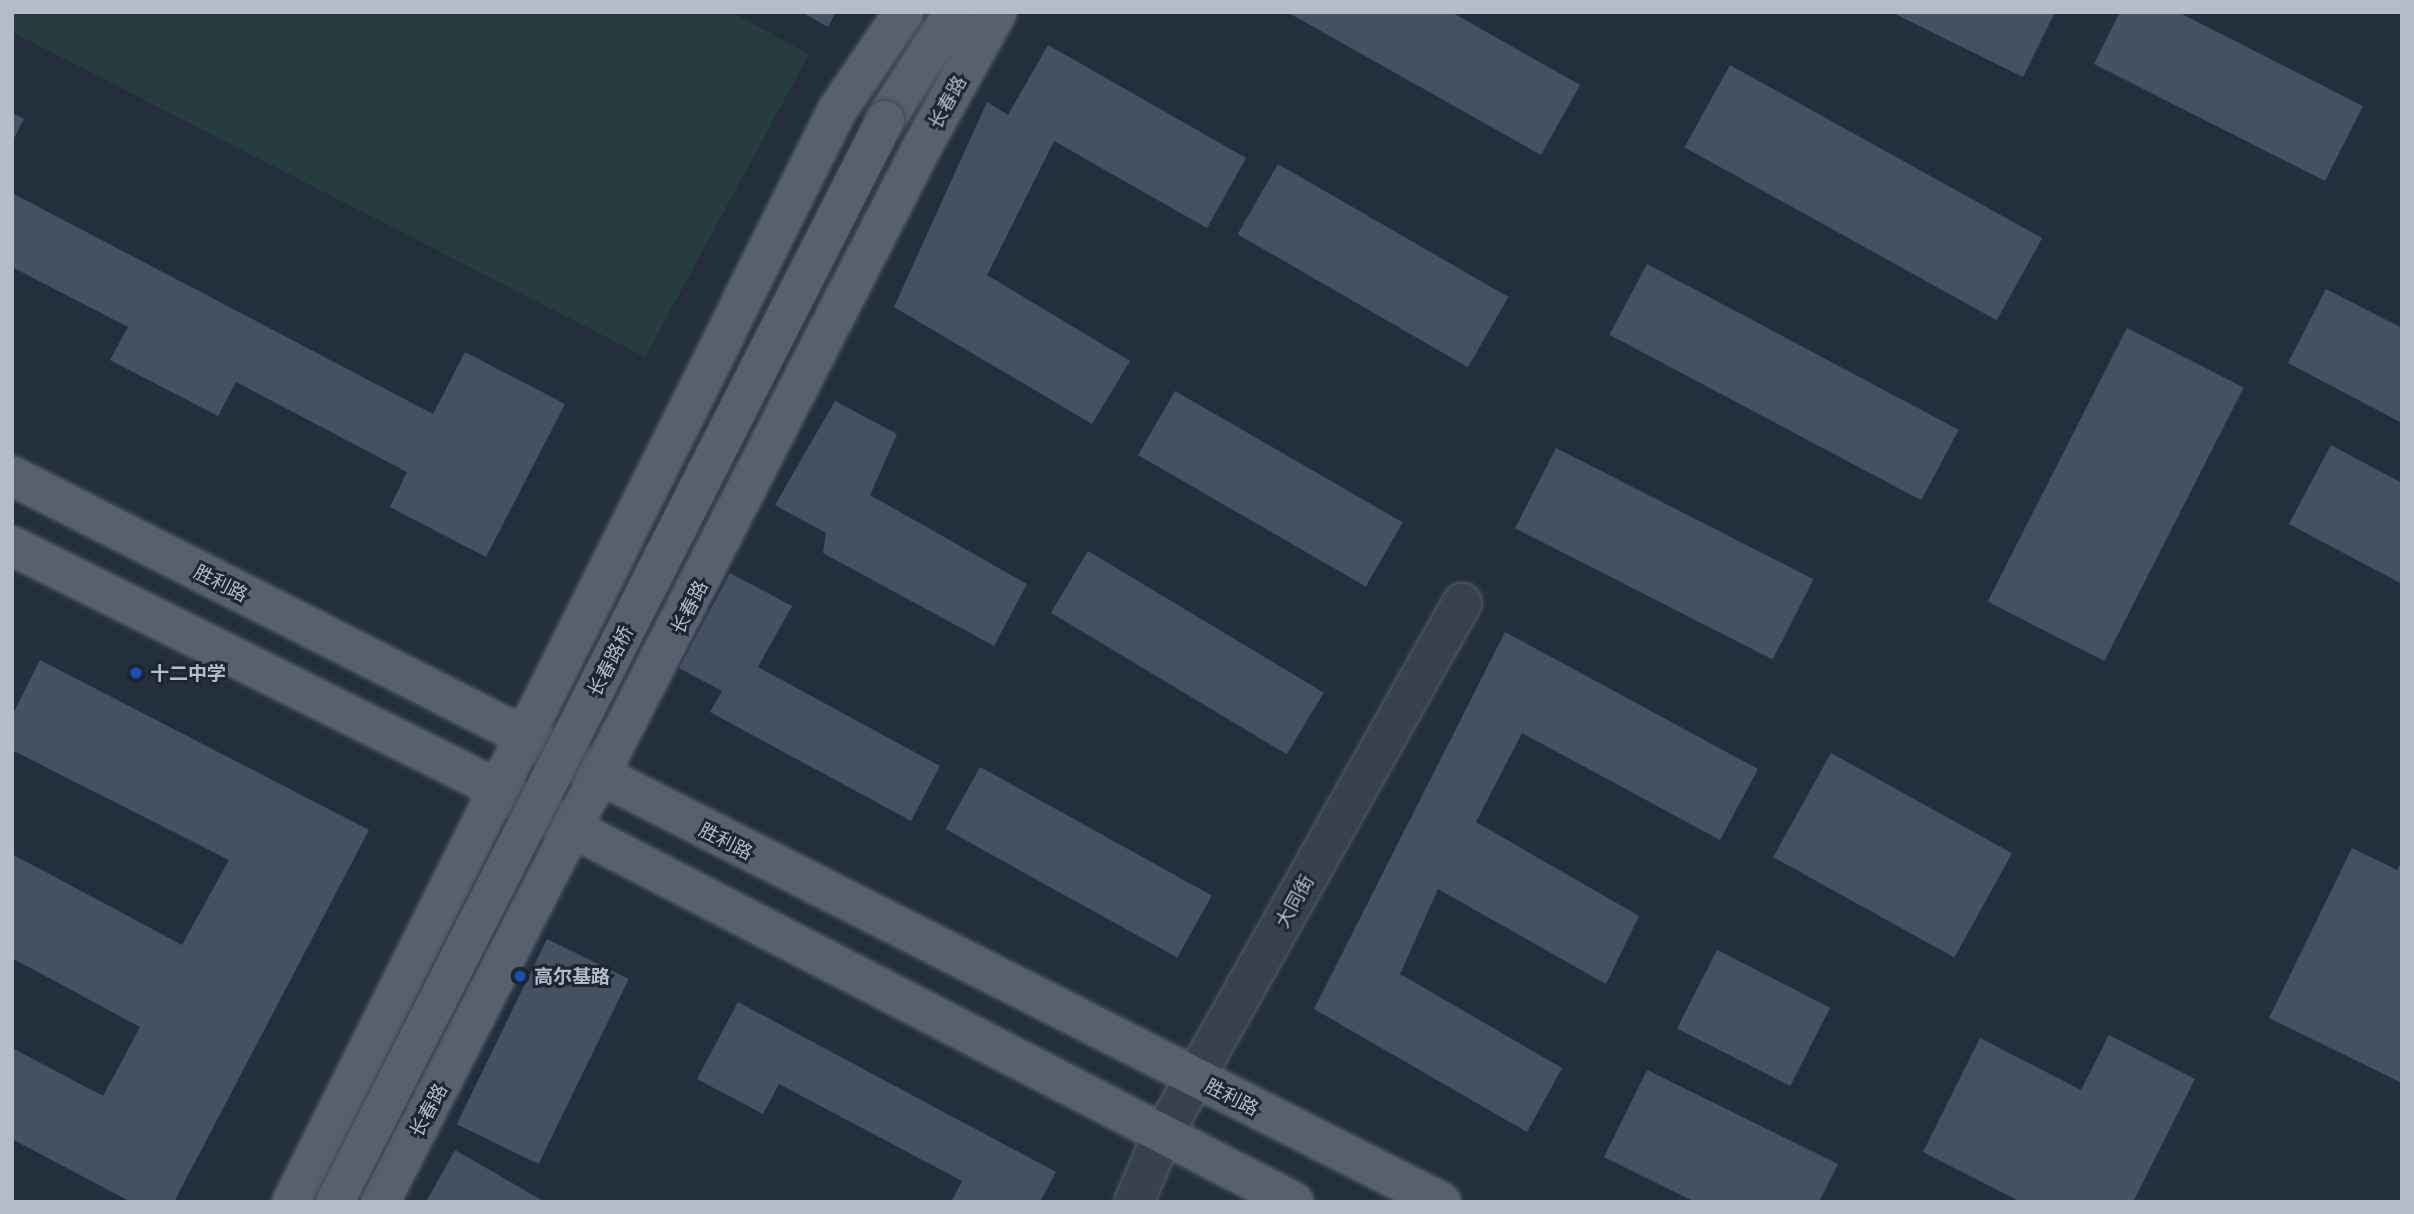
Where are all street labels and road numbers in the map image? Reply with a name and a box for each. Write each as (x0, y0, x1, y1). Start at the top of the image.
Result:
street label: 长春路 (923, 72, 971, 132)
street label: 胜利路 (190, 560, 252, 606)
street label: 长春路 (666, 576, 712, 638)
street label: 长春路桥 (583, 622, 637, 700)
street label: 胜利路 (695, 818, 757, 864)
street label: 大同街 (1270, 871, 1318, 931)
street label: 胜利路 (1201, 1074, 1263, 1120)
street label: 长春路 (405, 1079, 451, 1141)

